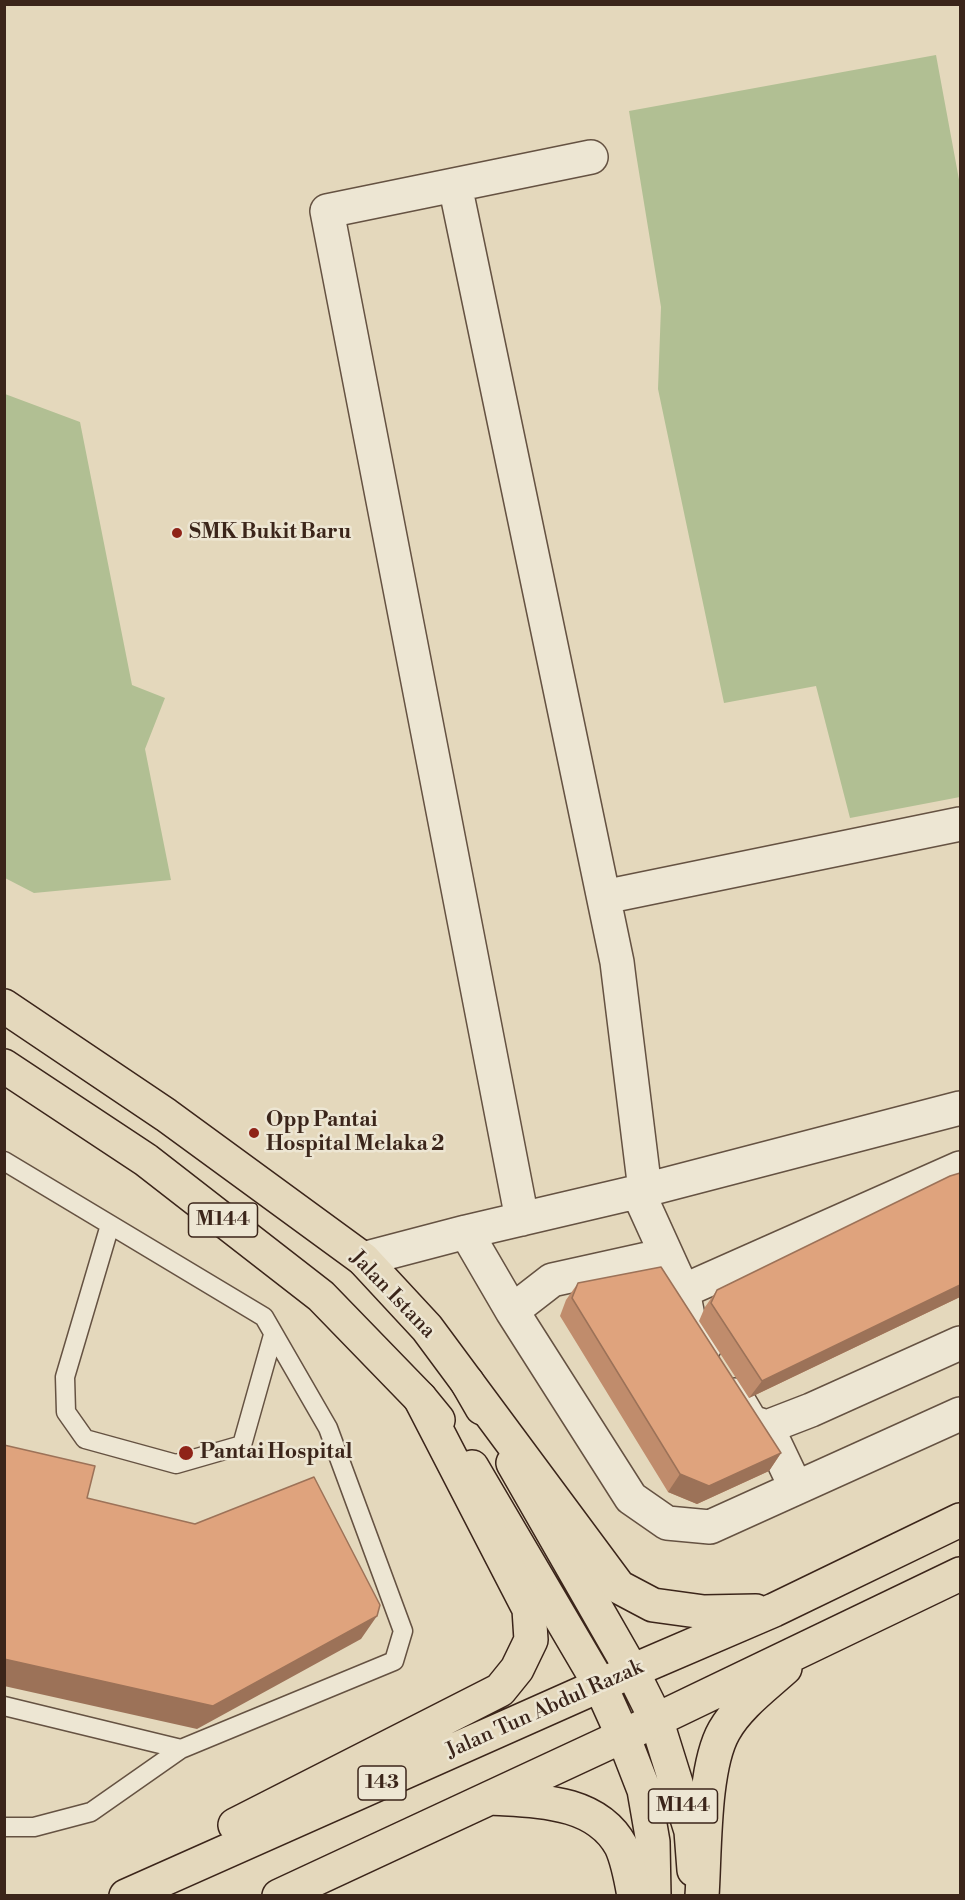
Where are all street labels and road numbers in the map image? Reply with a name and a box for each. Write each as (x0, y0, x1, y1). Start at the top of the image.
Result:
road number: M144 (188, 1203, 258, 1237)
street label: Jalan Istana (344, 1246, 440, 1344)
street label: Jalan Tun Abdul Razak (443, 1655, 647, 1765)
road number: 143 (358, 1766, 406, 1800)
road number: M144 (648, 1789, 718, 1823)

